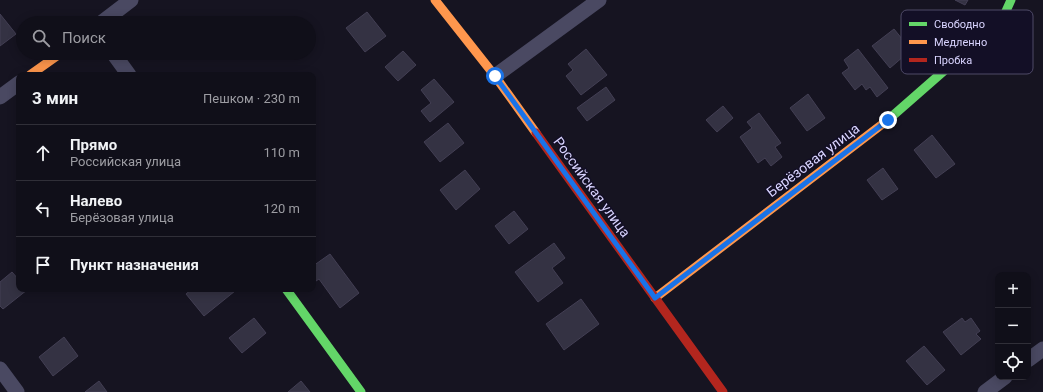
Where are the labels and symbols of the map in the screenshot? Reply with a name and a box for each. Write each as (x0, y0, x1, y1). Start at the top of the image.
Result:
legend (901, 10, 1033, 74)
text: Свободно (934, 18, 985, 31)
text: Медленно (934, 36, 987, 49)
text: Пробка (934, 54, 972, 67)
route start (486, 67, 504, 85)
route end (879, 111, 897, 129)
street label: Берёзовая улица (764, 120, 862, 200)
street label: Российская улица (550, 134, 634, 240)

